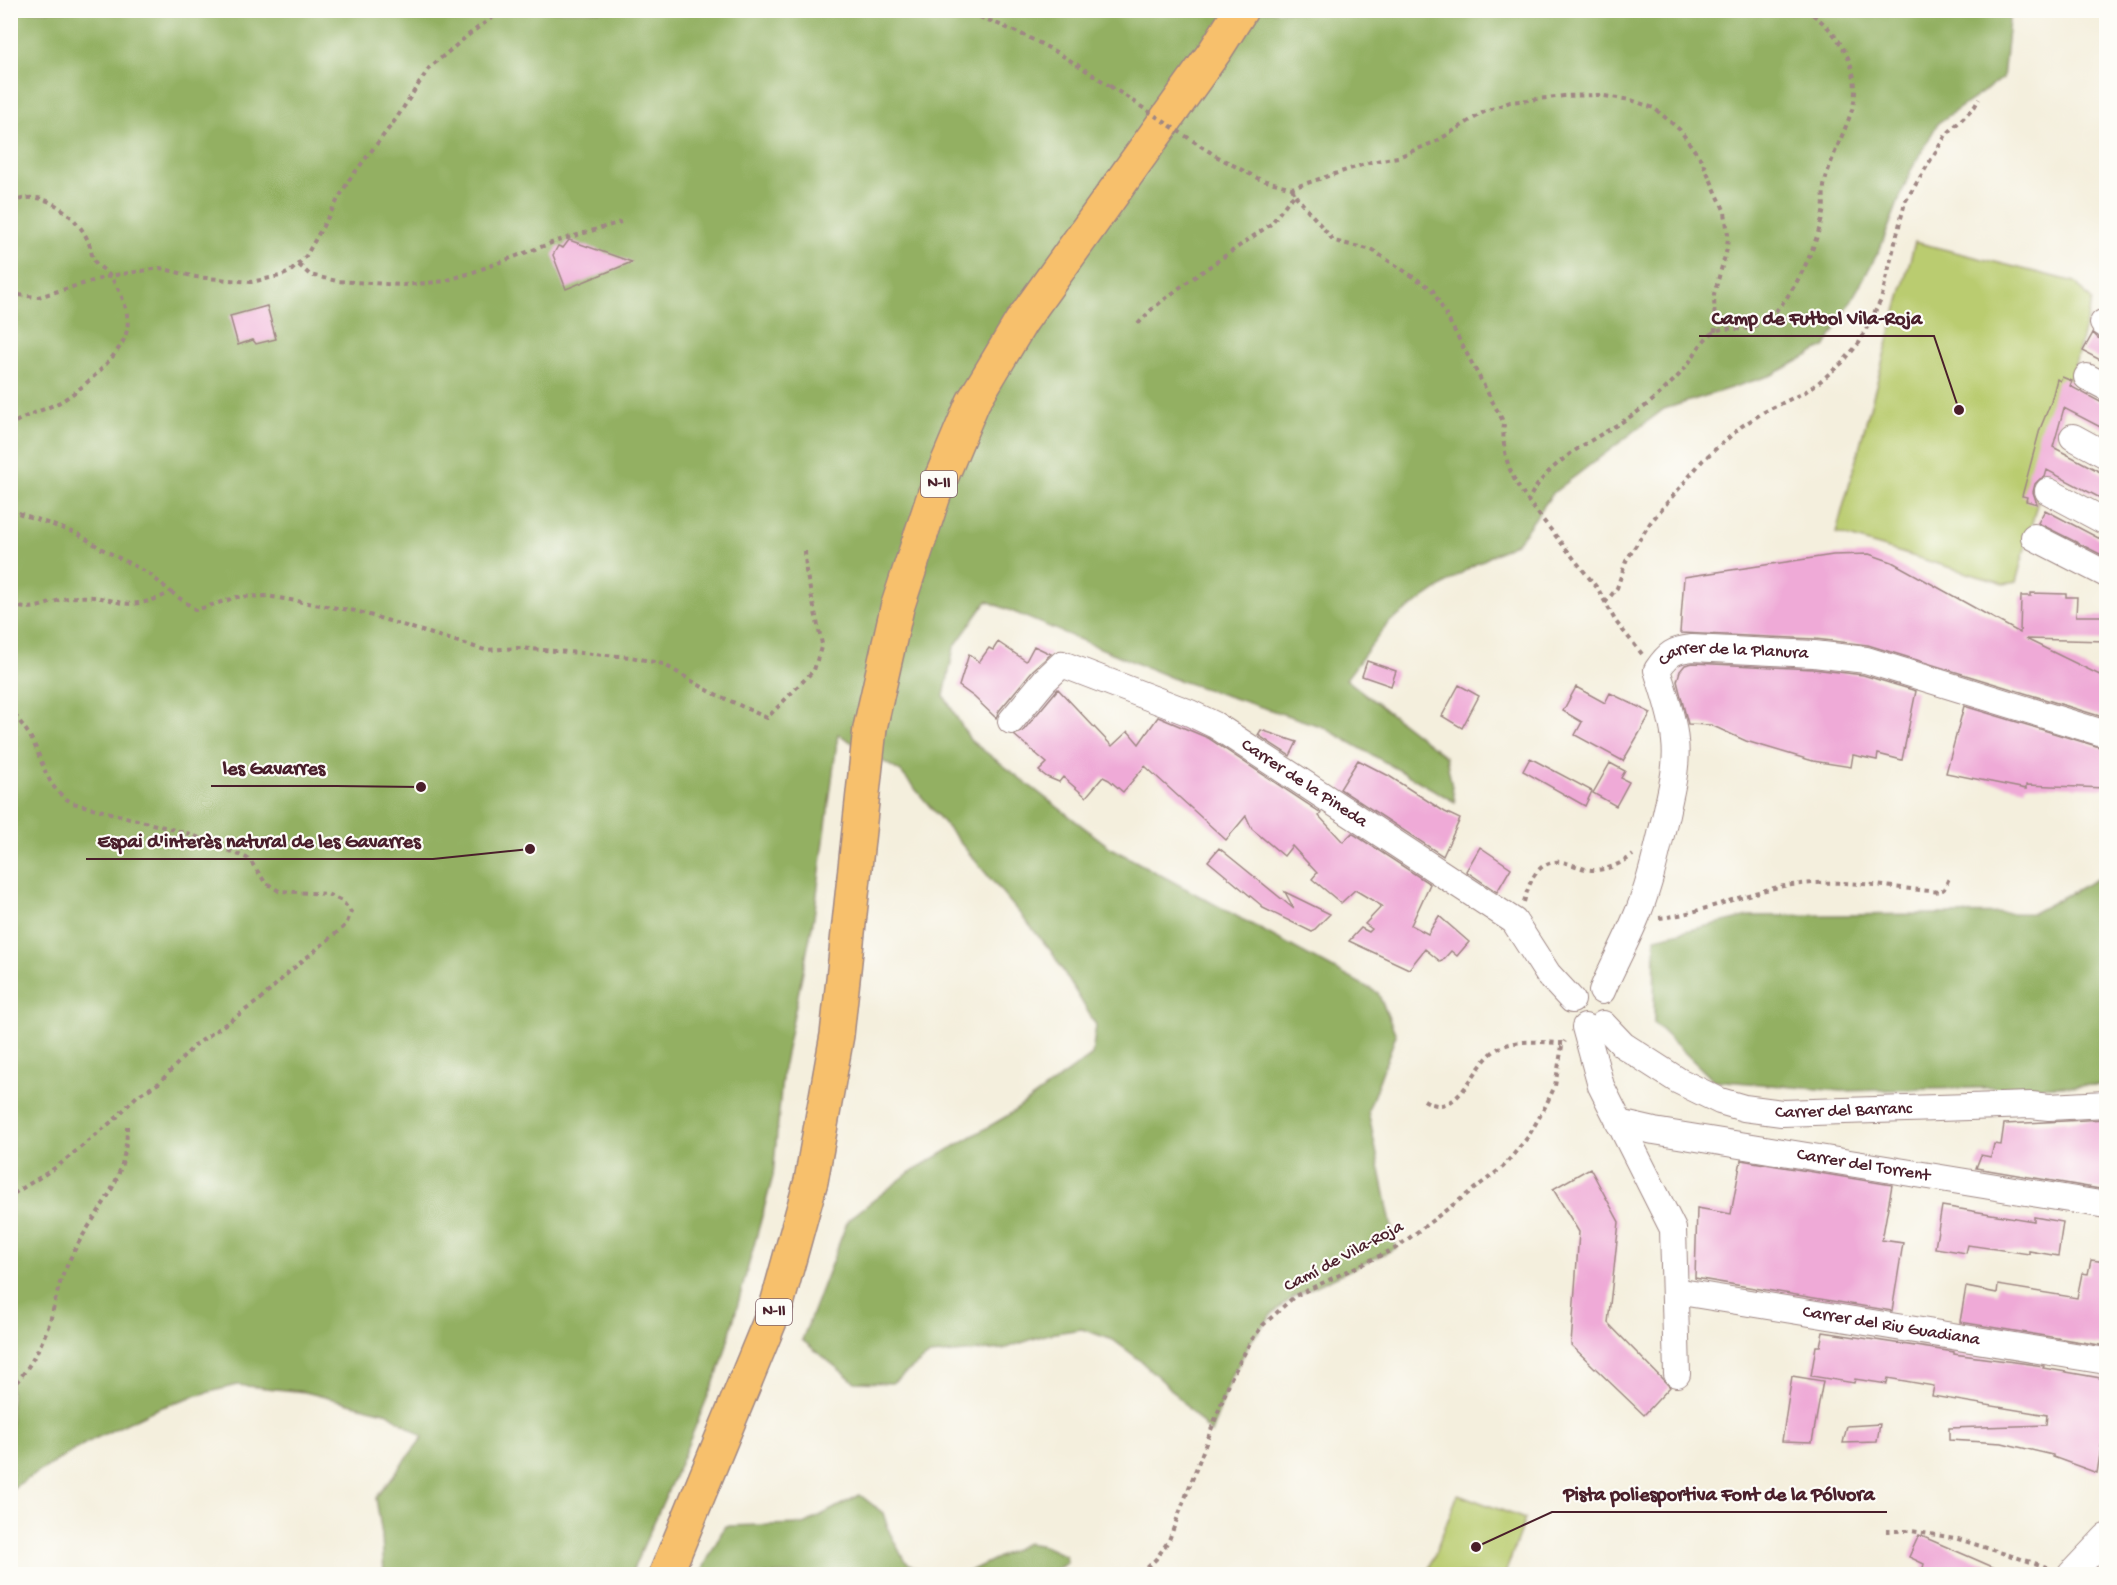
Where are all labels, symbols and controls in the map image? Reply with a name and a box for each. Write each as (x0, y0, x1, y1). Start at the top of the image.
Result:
callout: Camp de Futbol Vila-Roja (1699, 298, 1934, 336)
text: Camp de Futbol Vila-Roja (1711, 309, 1923, 332)
road number: N-II (921, 471, 957, 497)
street label: Carrer de la Planura (1654, 637, 1810, 670)
street label: Carrer de la Pineda (1237, 734, 1372, 833)
callout: les Gavarres (211, 748, 337, 786)
text: les Gavarres (222, 759, 327, 782)
callout: Espai d'interès natural de les Gavarres (86, 821, 433, 859)
text: Espai d'interès natural de les Gavarres (97, 832, 422, 855)
street label: Carrer del Barranc (1774, 1098, 1913, 1124)
street label: Carrer del Torrent (1795, 1144, 1933, 1187)
street label: Camí de Vila-Roja (1281, 1216, 1408, 1297)
road number: N-II (756, 1299, 792, 1325)
street label: Carrer del Riu Guadiana (1801, 1301, 1982, 1351)
callout: Pista poliesportiva Font de la Pólvora (1552, 1474, 1887, 1512)
text: Pista poliesportiva Font de la Pólvora (1562, 1485, 1875, 1508)

